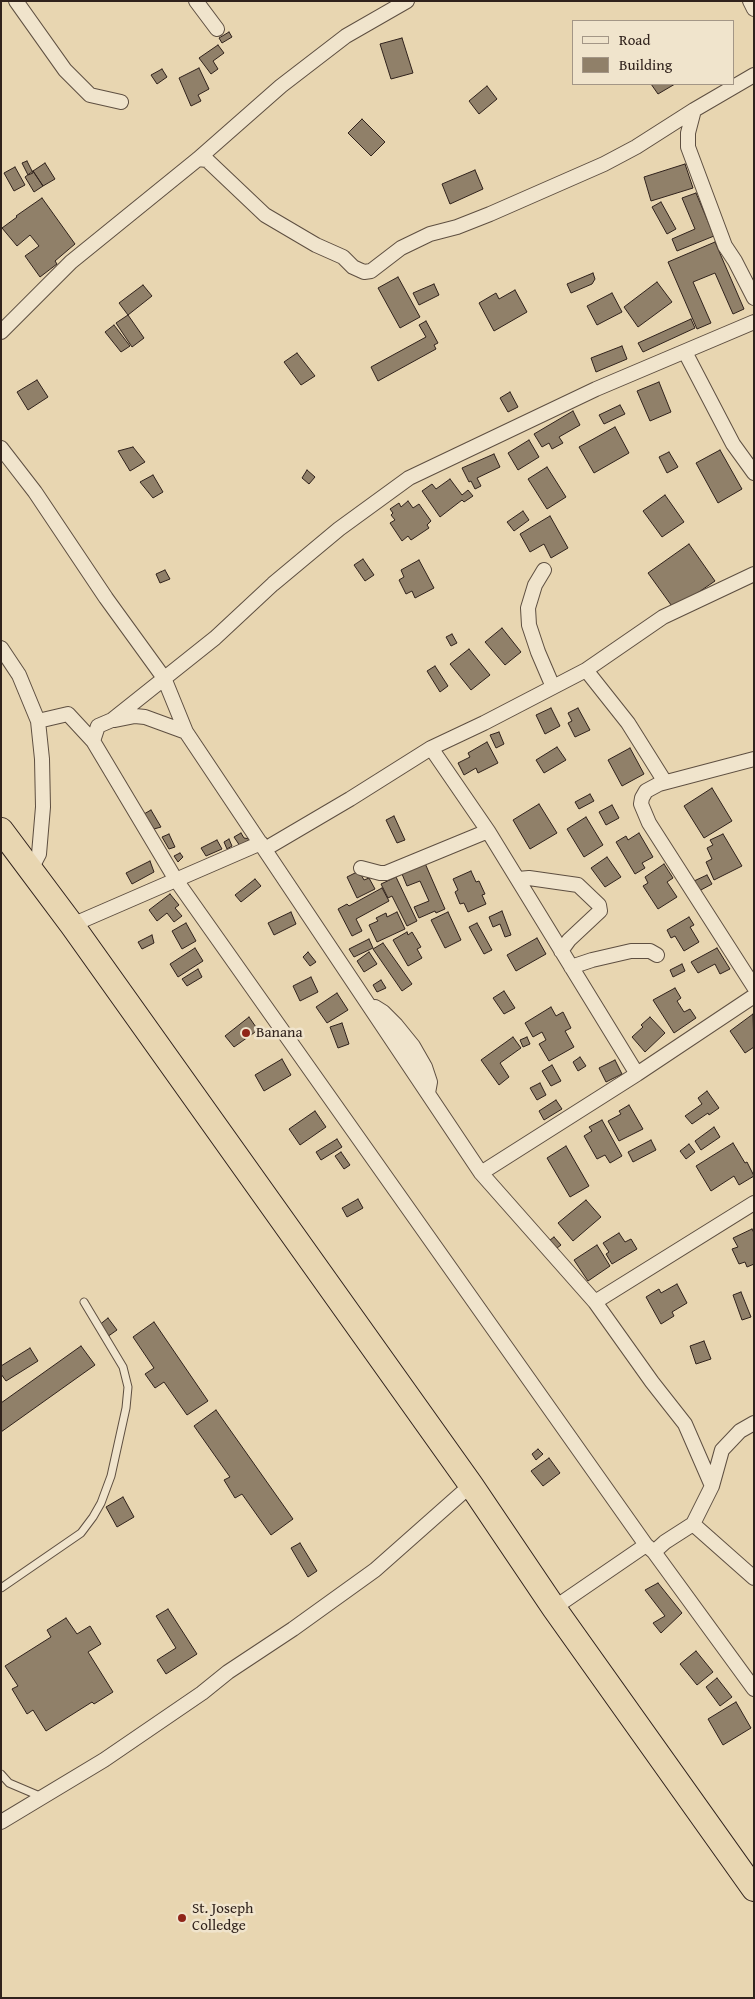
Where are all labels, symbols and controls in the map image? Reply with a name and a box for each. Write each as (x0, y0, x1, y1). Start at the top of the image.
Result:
legend (572, 20, 735, 85)
text: Road (619, 29, 650, 50)
text: Building (619, 54, 672, 75)
place label: Banana (256, 1024, 303, 1042)
marker: Banana (240, 1027, 252, 1039)
place label: St. Joseph Colledge (192, 1900, 253, 1935)
marker: St. Joseph Colledge (176, 1912, 188, 1924)

